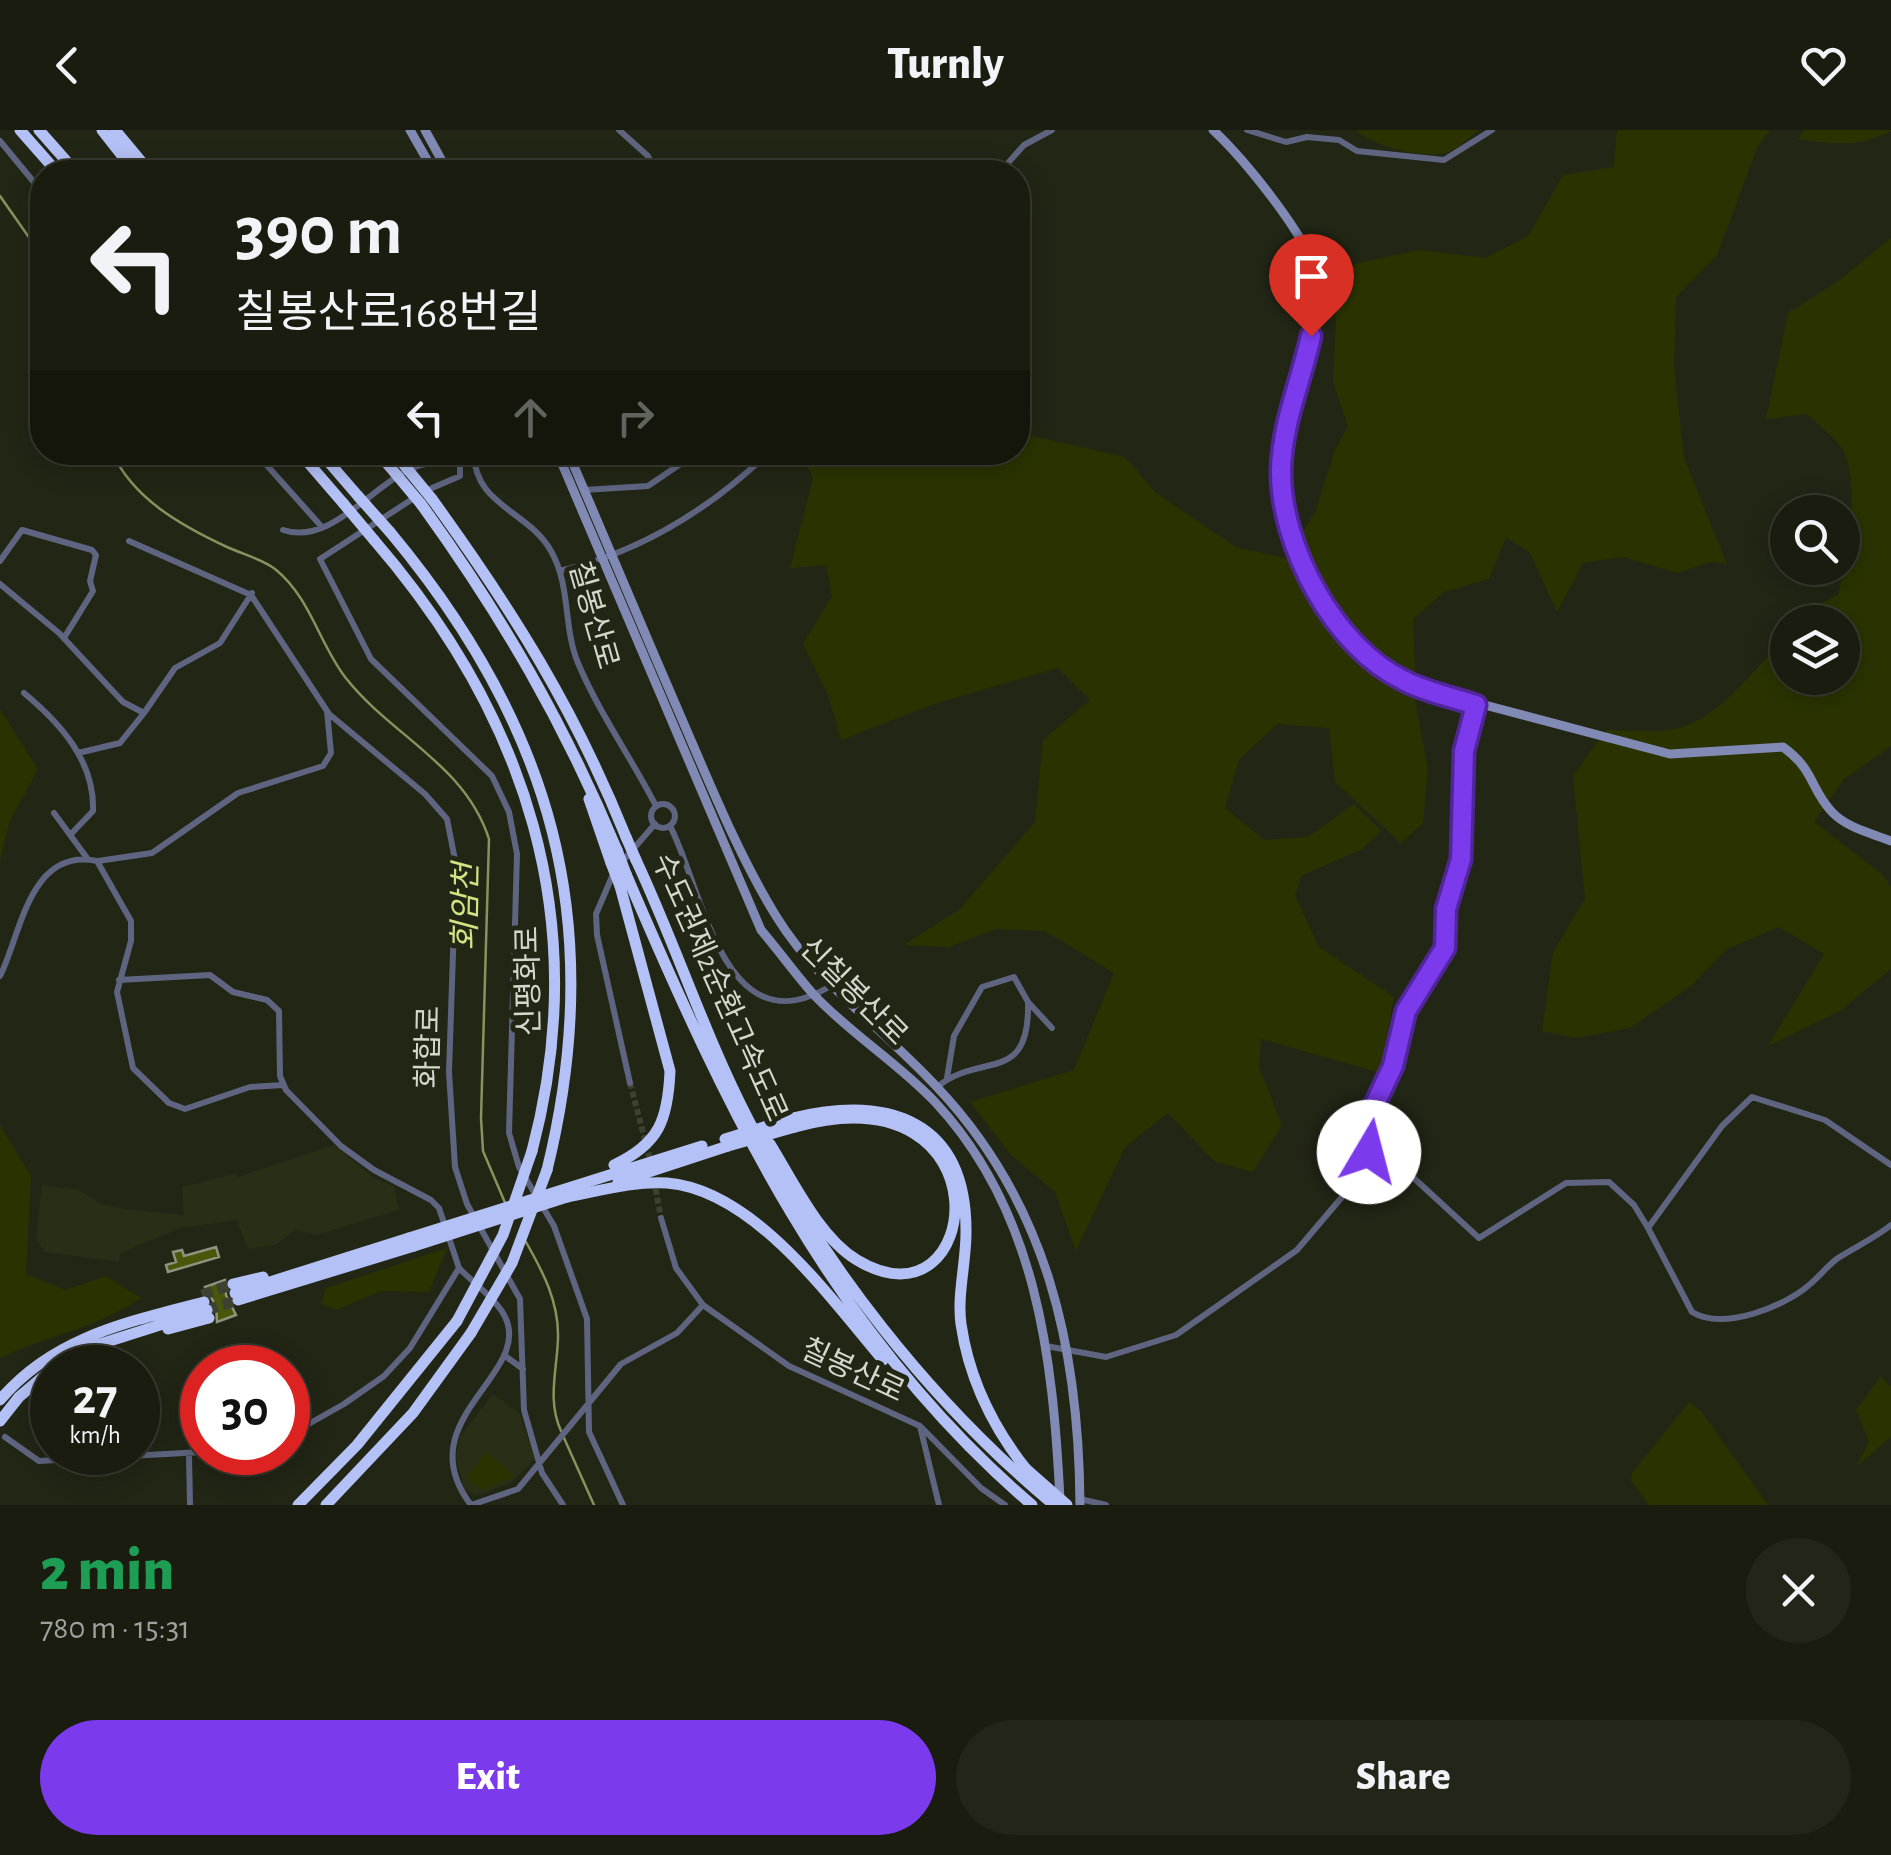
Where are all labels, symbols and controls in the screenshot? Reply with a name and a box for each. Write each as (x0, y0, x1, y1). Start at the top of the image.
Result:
icon: back (40, 38, 95, 93)
icon: heart (1796, 38, 1851, 93)
text: Turnly (887, 42, 1004, 87)
text: 390 m (235, 197, 403, 267)
icon: left (70, 200, 200, 330)
pin (1269, 234, 1354, 337)
icon: arrive (1284, 249, 1339, 304)
text: 칠봉산로168번길 (235, 291, 541, 336)
icon: left (398, 390, 453, 445)
icon: ahead (503, 390, 558, 445)
icon: right (608, 390, 663, 445)
map controls (1770, 495, 1860, 695)
button: search (1770, 495, 1860, 585)
street label: 칠봉산로 (563, 558, 625, 672)
button: layers (1770, 605, 1860, 695)
street label: 수도권제2순환고속도로 (646, 848, 794, 1126)
water label: 회암천 (448, 859, 483, 951)
street label: 신평화로 (512, 926, 545, 1036)
street label: 신칠봉산로 (794, 931, 914, 1051)
street label: 화합로 (411, 1005, 445, 1089)
position arrow (1317, 1100, 1421, 1204)
street label: 칠봉산로 (796, 1332, 910, 1408)
speed limit sign: 30 (180, 1345, 310, 1475)
text: 27 (72, 1373, 118, 1423)
text: km/h (69, 1423, 121, 1448)
button: close (1746, 1538, 1851, 1643)
text: 2 min (40, 1541, 174, 1601)
text: 780 m · 15:31 (40, 1612, 190, 1644)
button: Exit (40, 1720, 936, 1835)
button: Share (956, 1720, 1851, 1835)

